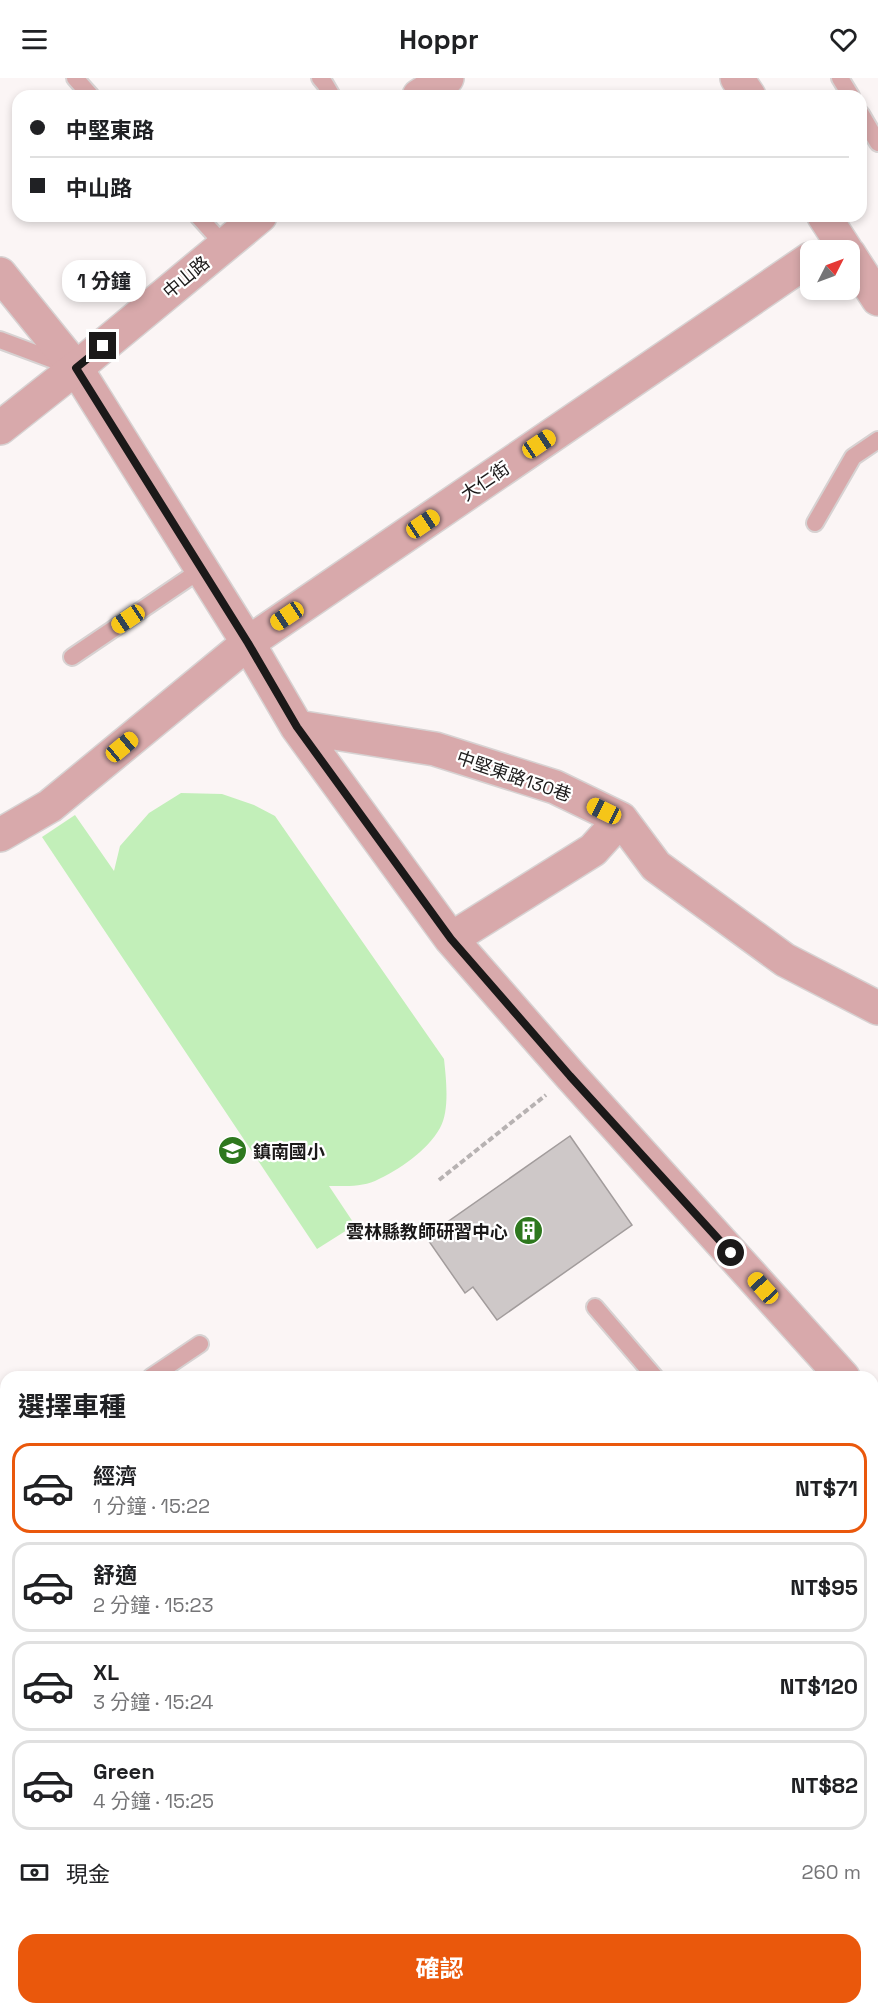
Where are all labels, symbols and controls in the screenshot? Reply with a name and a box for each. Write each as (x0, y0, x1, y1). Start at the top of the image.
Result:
text: Hoppr (399, 22, 479, 57)
icon: menu (18, 23, 51, 56)
icon: heart (827, 23, 860, 56)
text: 中堅東路 (66, 116, 154, 144)
text: 中山路 (66, 174, 132, 202)
north arrow (800, 240, 860, 300)
map controls (800, 240, 860, 300)
street label: 中山路 (158, 251, 214, 303)
callout: 1 分鐘 (61, 259, 145, 301)
text: 1 分鐘 (77, 268, 131, 294)
route end (89, 332, 116, 359)
car (519, 426, 559, 462)
street label: 大仁街 (456, 456, 514, 506)
car (403, 506, 443, 542)
car (267, 598, 307, 634)
car (108, 601, 148, 637)
car (102, 729, 142, 765)
street label: 中堅東路130巷 (454, 746, 574, 806)
car (584, 795, 624, 827)
school or university icon: 鎮南國小 (216, 1135, 248, 1167)
place label: 鎮南國小 (253, 1140, 325, 1163)
building icon: 雲林縣教師研習中心 (513, 1215, 545, 1247)
place label: 雲林縣教師研習中心 (346, 1220, 508, 1243)
route start (717, 1239, 744, 1266)
car (744, 1269, 782, 1307)
text: 選擇車種 (18, 1389, 126, 1424)
icon: car (21, 1461, 75, 1515)
text: 經濟 (93, 1462, 137, 1490)
text: NT$71 (795, 1474, 858, 1502)
text: 1 分鐘 · 15:22 (93, 1493, 210, 1519)
icon: car (21, 1560, 75, 1614)
text: 舒適 (93, 1561, 137, 1589)
text: NT$95 (790, 1573, 858, 1601)
text: 2 分鐘 · 15:23 (93, 1592, 214, 1618)
text: XL (93, 1658, 119, 1686)
icon: car (21, 1659, 75, 1713)
text: NT$120 (780, 1672, 858, 1700)
text: 3 分鐘 · 15:24 (93, 1689, 214, 1715)
text: Green (93, 1757, 155, 1785)
icon: car (21, 1758, 75, 1812)
text: NT$82 (791, 1771, 858, 1799)
text: 4 分鐘 · 15:25 (93, 1788, 214, 1814)
icon: cash (18, 1856, 51, 1889)
text: 260 m (802, 1859, 861, 1885)
text: 現金 (66, 1860, 110, 1888)
button: 確認 (18, 1934, 861, 2003)

